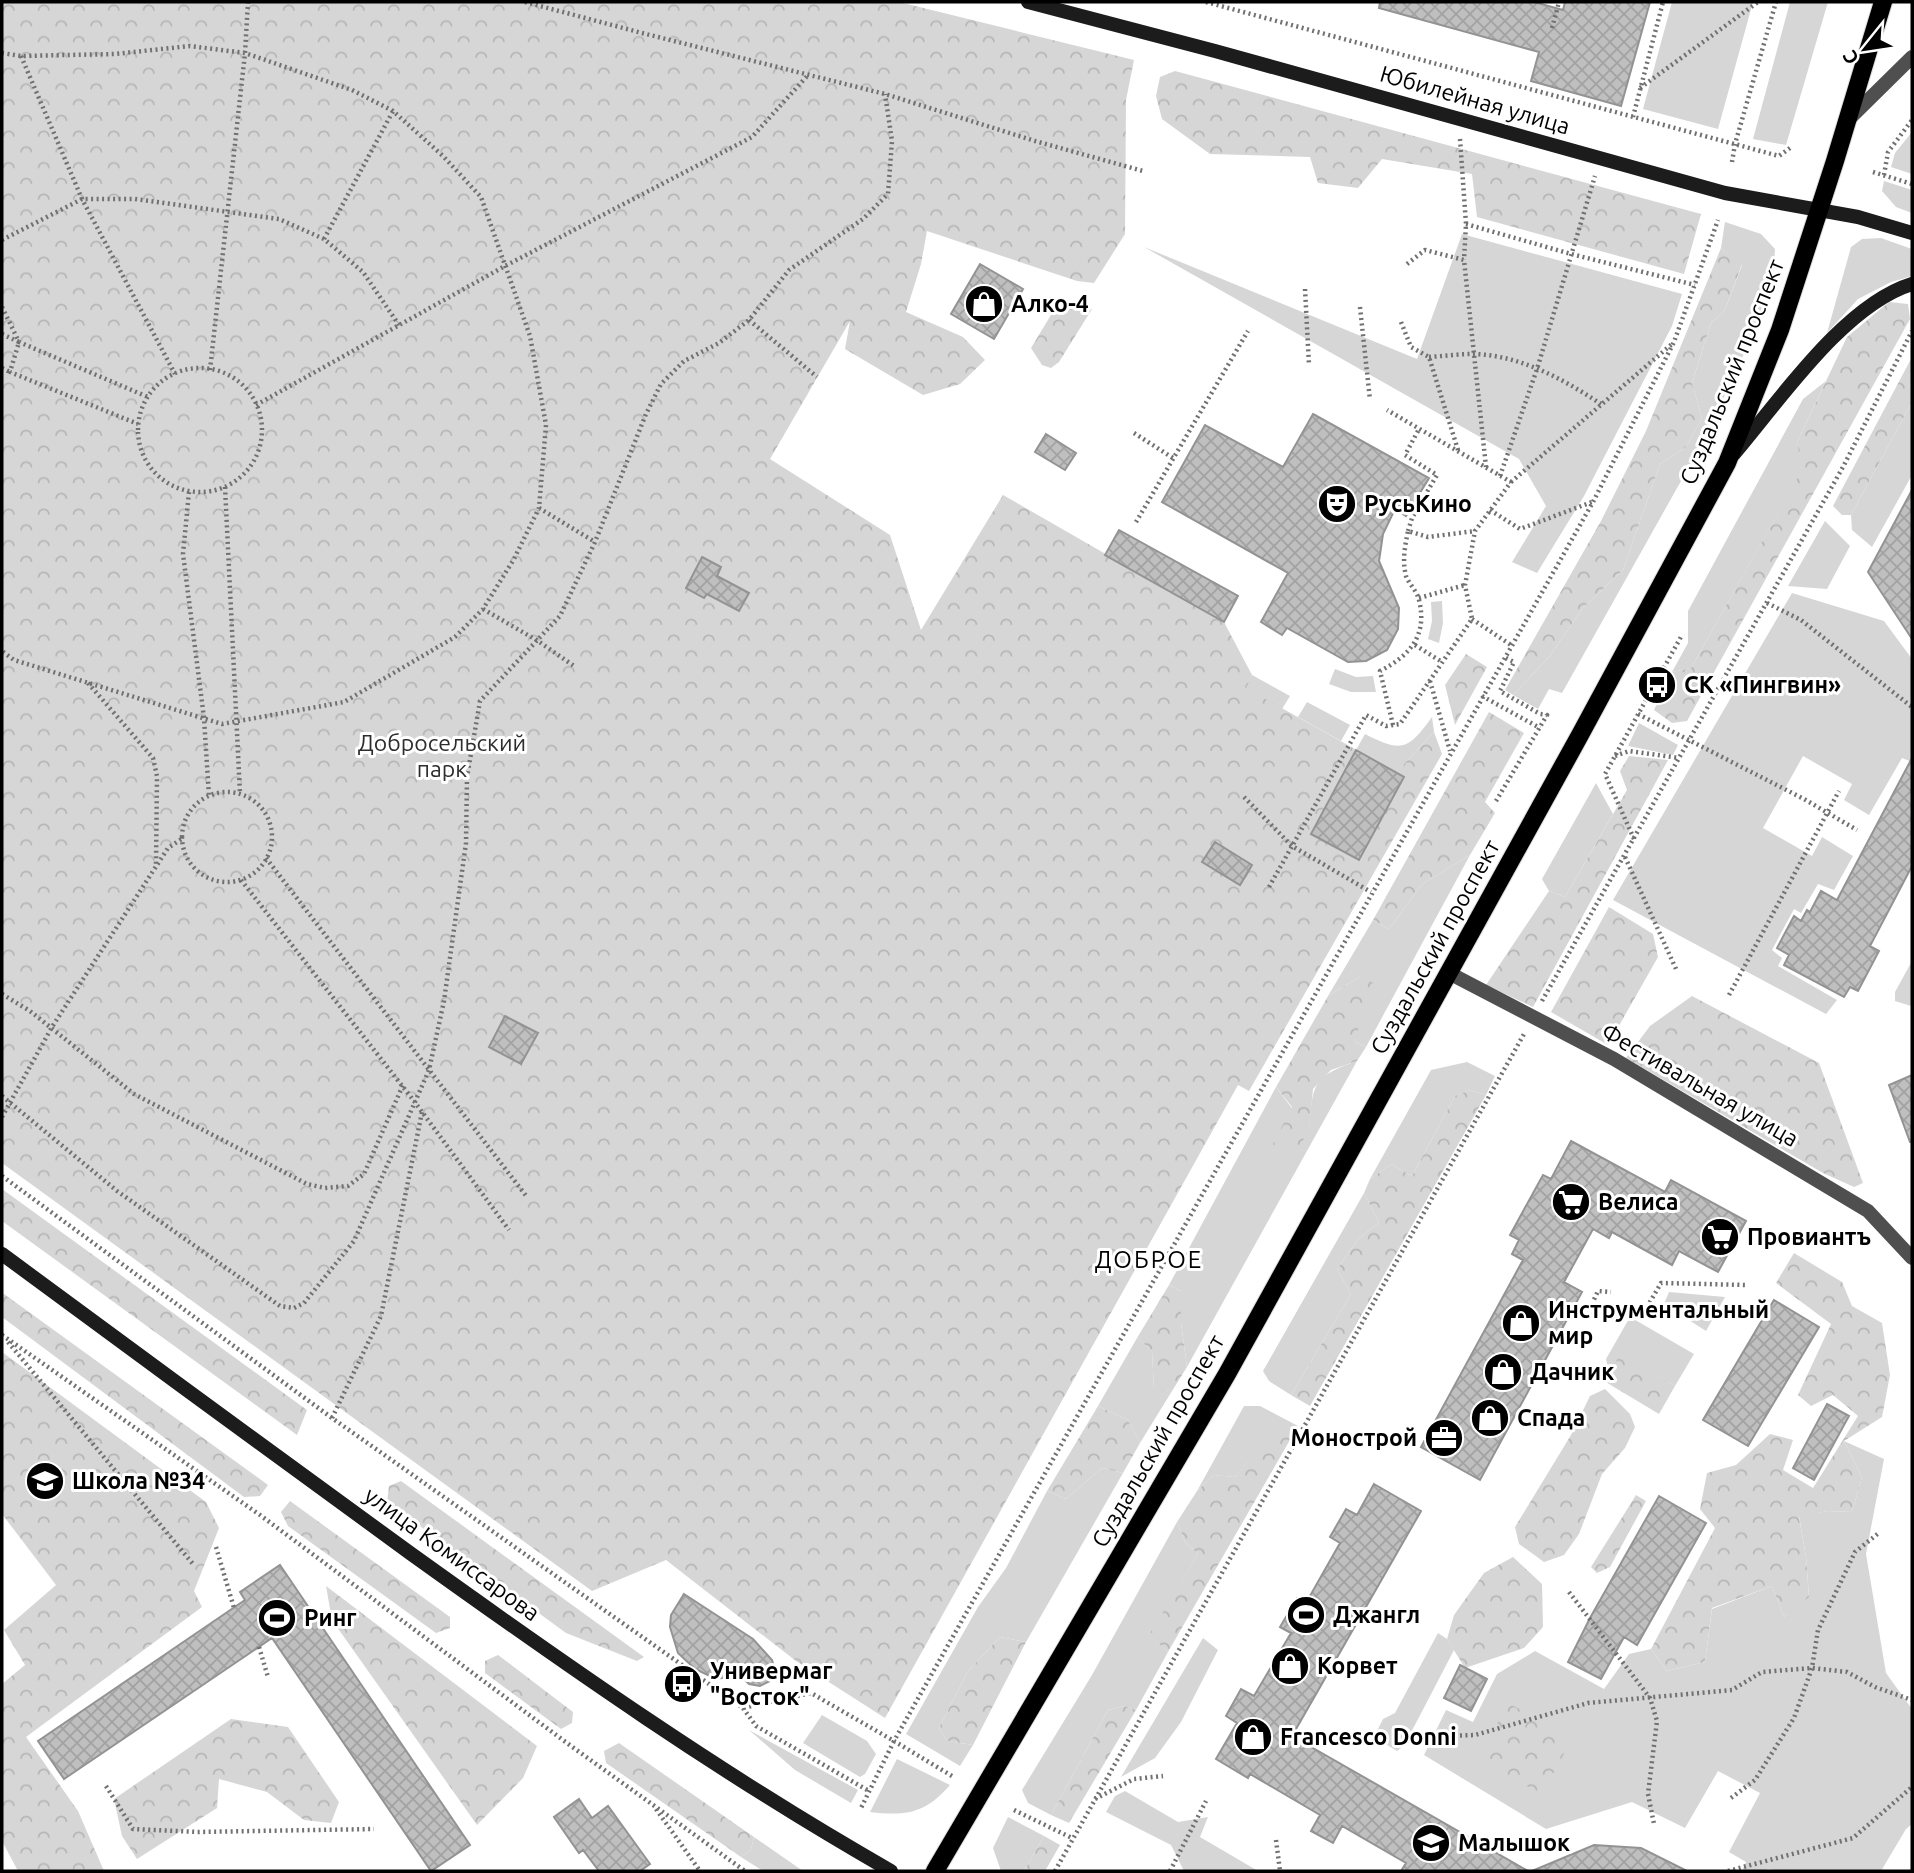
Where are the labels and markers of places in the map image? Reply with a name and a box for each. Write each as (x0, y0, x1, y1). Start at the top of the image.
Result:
shop icon: Алко-4 (963, 283, 1005, 325)
place label: Алко-4 (1011, 291, 1089, 316)
theatre icon: РусьКино (1316, 483, 1358, 525)
place label: РусьКино (1364, 491, 1472, 516)
bus stop icon: СК «Пингвин» (1636, 664, 1678, 706)
place label: СК «Пингвин» (1684, 672, 1841, 697)
supermarket icon: Велиса (1550, 1181, 1592, 1223)
place label: Велиса (1598, 1189, 1679, 1214)
supermarket icon: Провиантъ (1699, 1216, 1741, 1258)
place label: Провиантъ (1747, 1224, 1871, 1249)
place label: Инструментальный мир (1548, 1297, 1769, 1348)
shop icon: Инструментальный мир (1500, 1302, 1542, 1344)
shop icon: Дачник (1482, 1351, 1524, 1393)
place label: Дачник (1530, 1359, 1614, 1384)
shop icon: Спада (1469, 1397, 1511, 1439)
place label: Спада (1517, 1405, 1585, 1430)
office icon: Монострой (1423, 1417, 1465, 1459)
place label: Монострой (1291, 1425, 1417, 1450)
school or university icon: Школа №34 (24, 1460, 66, 1502)
place label: Школа №34 (72, 1468, 205, 1493)
sports icon: Джангл (1285, 1594, 1327, 1636)
sports icon: Ринг (256, 1597, 298, 1639)
place label: Джангл (1333, 1602, 1420, 1627)
place label: Ринг (304, 1605, 356, 1630)
shop icon: Корвет (1269, 1645, 1311, 1687)
place label: Корвет (1317, 1653, 1398, 1678)
place label: Универмаг "Восток" (710, 1658, 832, 1709)
bus stop icon: Универмаг "Восток" (662, 1663, 704, 1705)
shop icon: Francesco Donni (1232, 1716, 1274, 1758)
place label: Francesco Donni (1280, 1724, 1457, 1749)
school or university icon: Малышок (1410, 1822, 1452, 1864)
place label: Малышок (1458, 1830, 1570, 1855)

